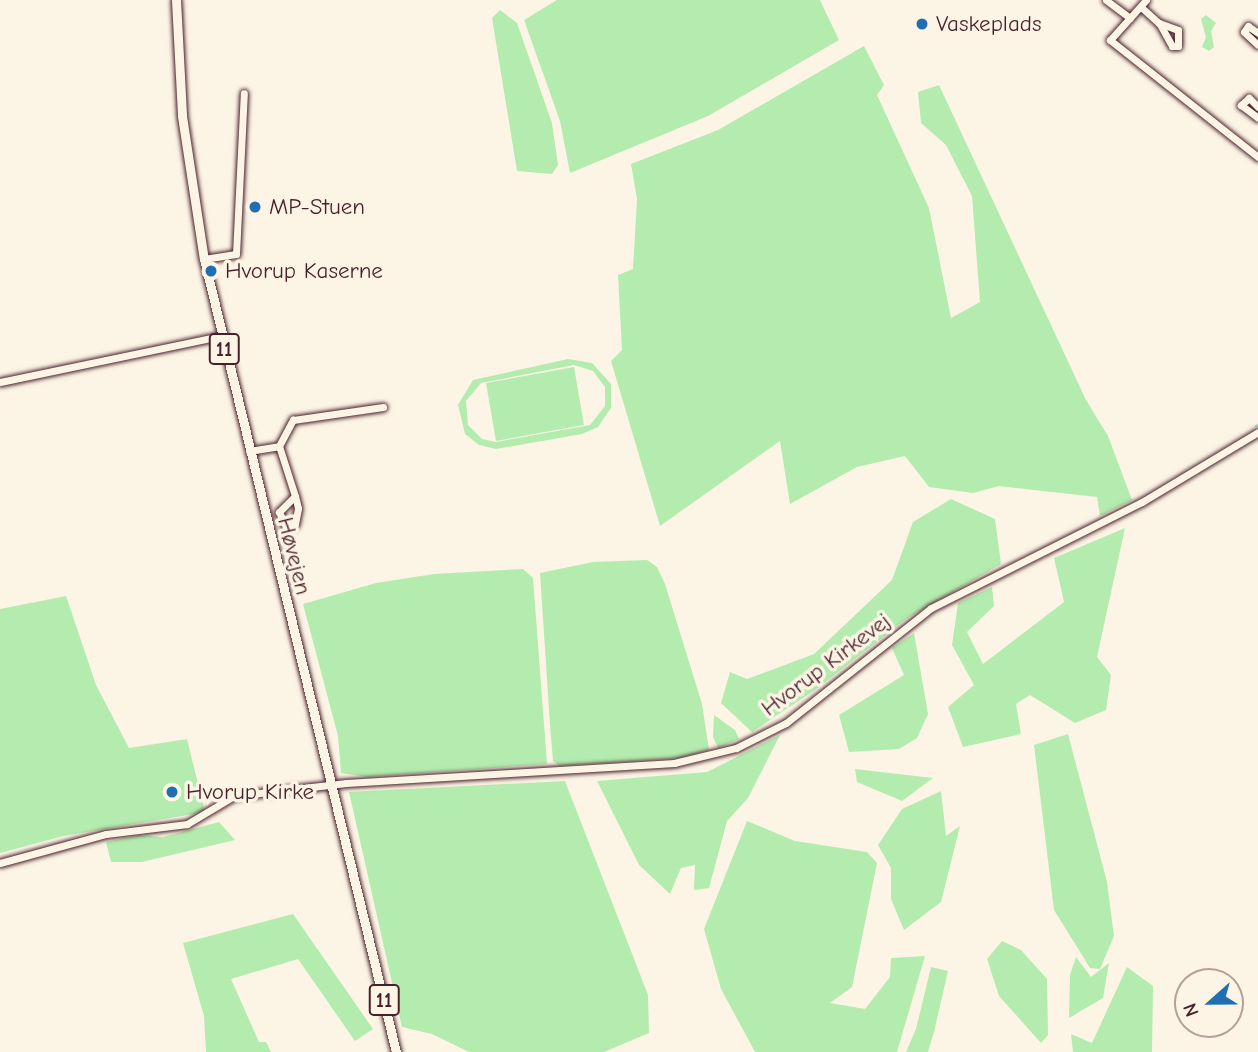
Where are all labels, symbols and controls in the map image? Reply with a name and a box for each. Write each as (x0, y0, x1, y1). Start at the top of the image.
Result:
place label: Vaskeplads (936, 10, 1042, 38)
marker: Vaskeplads (914, 16, 930, 32)
place label: MP-Stuen (269, 193, 365, 221)
marker: MP-Stuen (247, 199, 263, 215)
place label: Hvorup Kaserne (225, 257, 383, 285)
marker: Hvorup Kaserne (203, 263, 219, 279)
road number: 11 (208, 332, 240, 366)
street label: Høvejen (271, 514, 317, 598)
street label: Hvorup Kirkevej (756, 608, 896, 722)
place label: Hvorup Kirke (186, 778, 314, 806)
marker: Hvorup Kirke (164, 784, 180, 800)
north arrow (1174, 968, 1244, 1038)
road number: 11 (368, 982, 400, 1018)
text: N (1179, 1000, 1204, 1020)

